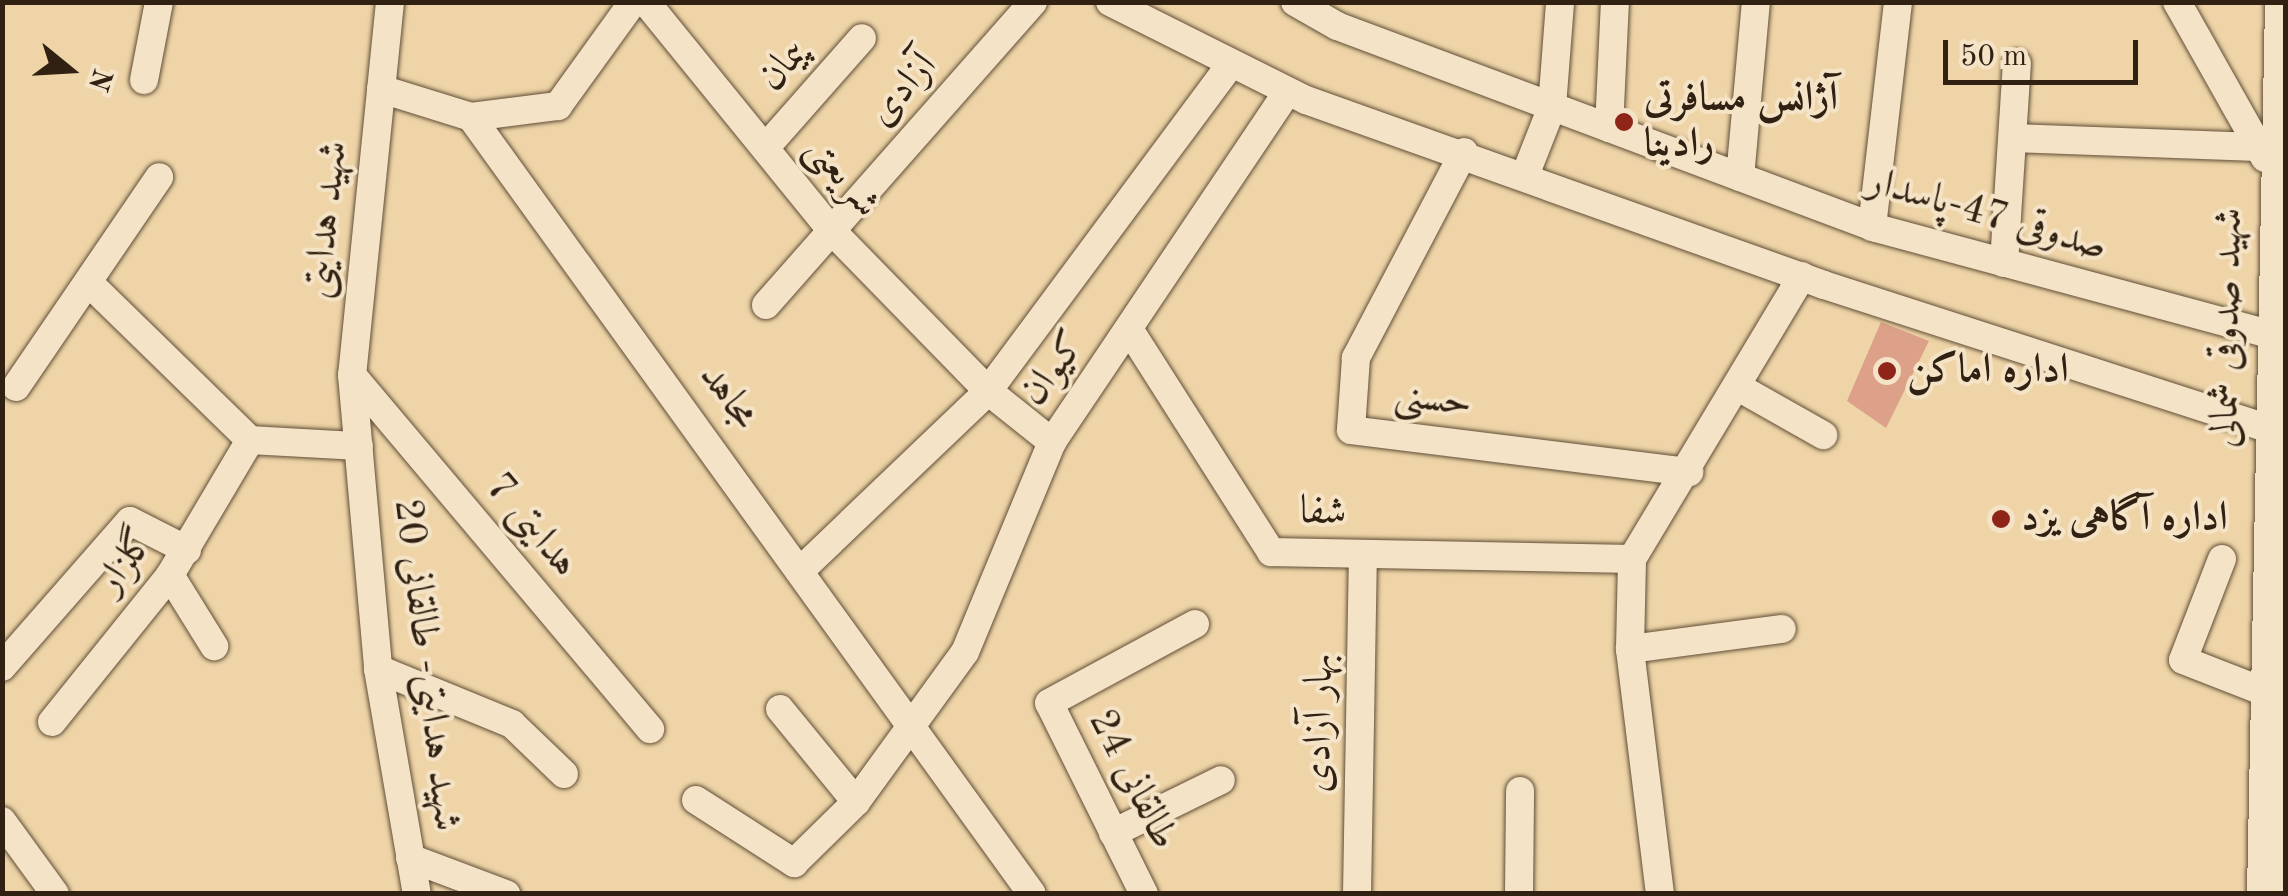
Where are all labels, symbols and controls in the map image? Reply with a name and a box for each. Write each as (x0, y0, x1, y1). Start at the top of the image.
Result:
north arrow (20, 20, 120, 120)
scale bar (1948, 20, 2143, 82)
street label: پیمان (749, 30, 819, 102)
text: 50 m (1960, 42, 2027, 72)
street label: آزادی (858, 43, 948, 137)
text: N (82, 65, 115, 94)
place label: آژانس مسافرتی رادینا (1644, 75, 1838, 169)
marker: آژانس مسافرتی رادینا (1613, 111, 1635, 133)
street label: شریعتی (794, 126, 890, 228)
street label: شهید هدایتی (295, 139, 359, 301)
street label: صدوقی 47-پاسدار (1862, 158, 2112, 272)
street label: شهید صدوقی شمالی (2202, 207, 2254, 449)
street label: کیوان (1010, 322, 1098, 416)
place label: اداره اماکن (1907, 347, 2069, 395)
street label: مجاهد (688, 354, 768, 440)
marker: اداره اماکن (1876, 360, 1898, 382)
street label: حسنی (1391, 371, 1475, 429)
street label: هدایتی 7 (474, 464, 588, 588)
street label: شفا (1299, 488, 1347, 538)
place label: اداره آگاهی یزد (2021, 495, 2228, 543)
street label: شهید هدایتی- طالقانی 20 (382, 496, 470, 834)
marker: اداره آگاهی یزد (1990, 508, 2012, 530)
street label: گلزار (86, 520, 166, 604)
street label: بهار آزادی (1295, 653, 1345, 793)
street label: طالقانی 24 (1077, 702, 1187, 858)

